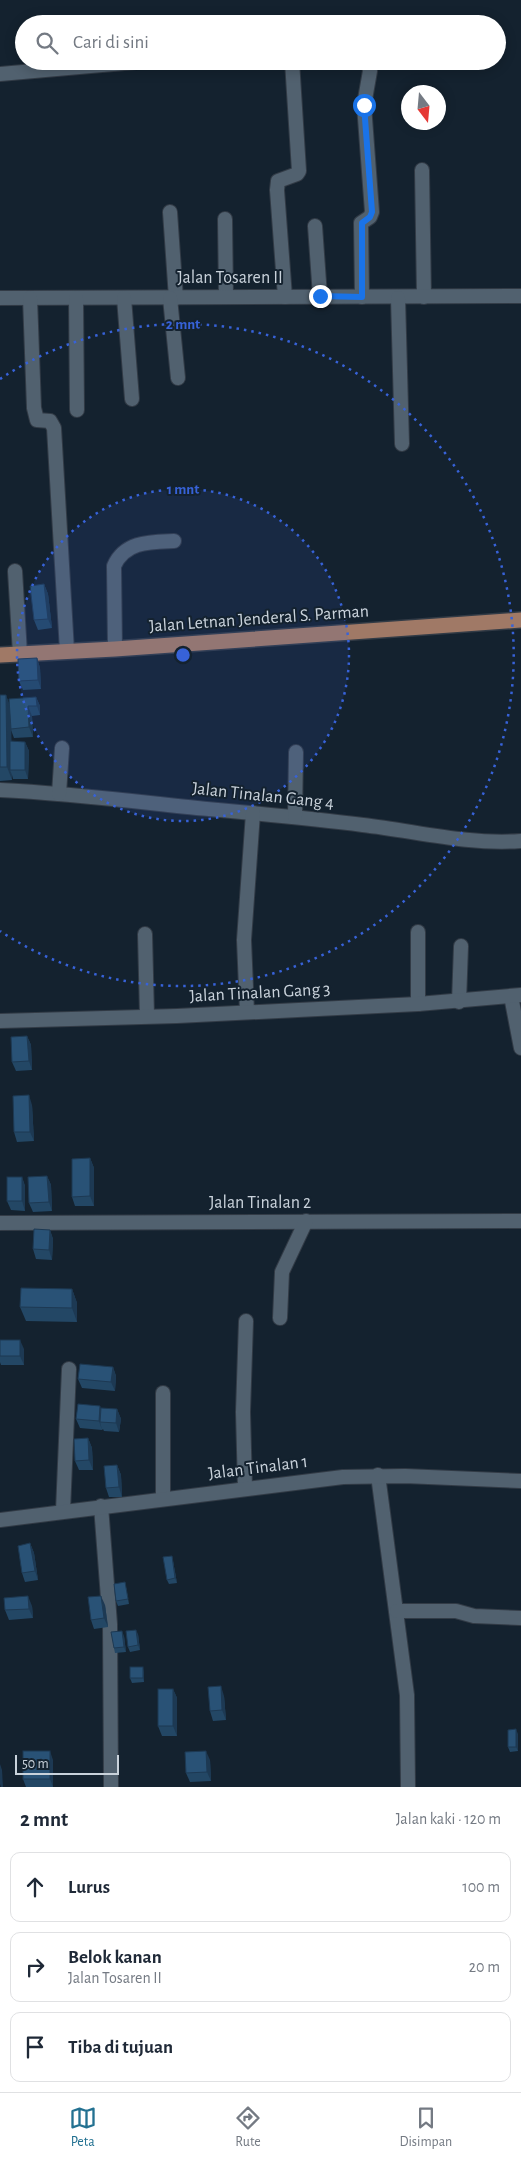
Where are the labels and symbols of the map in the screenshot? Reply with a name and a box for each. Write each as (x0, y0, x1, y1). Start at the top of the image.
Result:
north arrow (401, 85, 446, 130)
route start (353, 94, 376, 117)
street label: Jalan Tosaren II (177, 269, 283, 287)
route end (309, 285, 332, 308)
text: 2 mnt (166, 317, 200, 332)
text: 1 mnt (167, 482, 199, 497)
street label: Jalan Letnan Jenderal S. Parman (148, 602, 370, 636)
centre of rings (174, 646, 192, 664)
street label: Jalan Tinalan Gang 4 (191, 780, 335, 812)
street label: Jalan Tinalan Gang 3 (189, 980, 331, 1006)
street label: Jalan Tinalan 2 (209, 1194, 311, 1212)
street label: Jalan Tinalan 1 (207, 1453, 309, 1483)
scale bar (15, 1752, 119, 1775)

